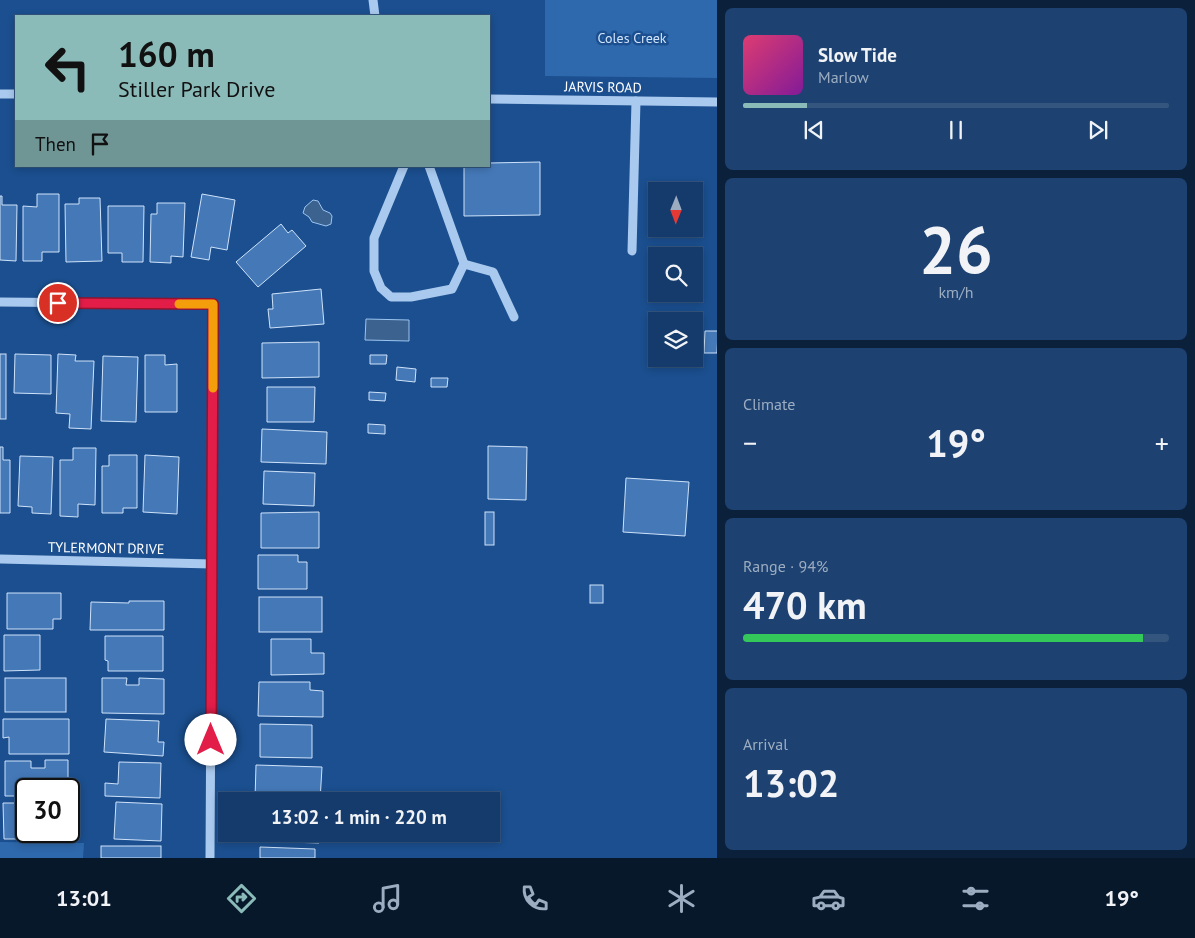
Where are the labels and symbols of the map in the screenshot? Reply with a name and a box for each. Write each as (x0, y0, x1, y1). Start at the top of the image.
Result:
park label: Coles Creek (597, 29, 667, 47)
street label: JARVIS ROAD (563, 77, 642, 97)
north arrow (648, 182, 702, 238)
pin (37, 282, 79, 324)
street label: TYLERMONT DRIVE (48, 538, 164, 558)
position arrow (184, 713, 236, 765)
speed limit sign: 30 (15, 778, 80, 843)

